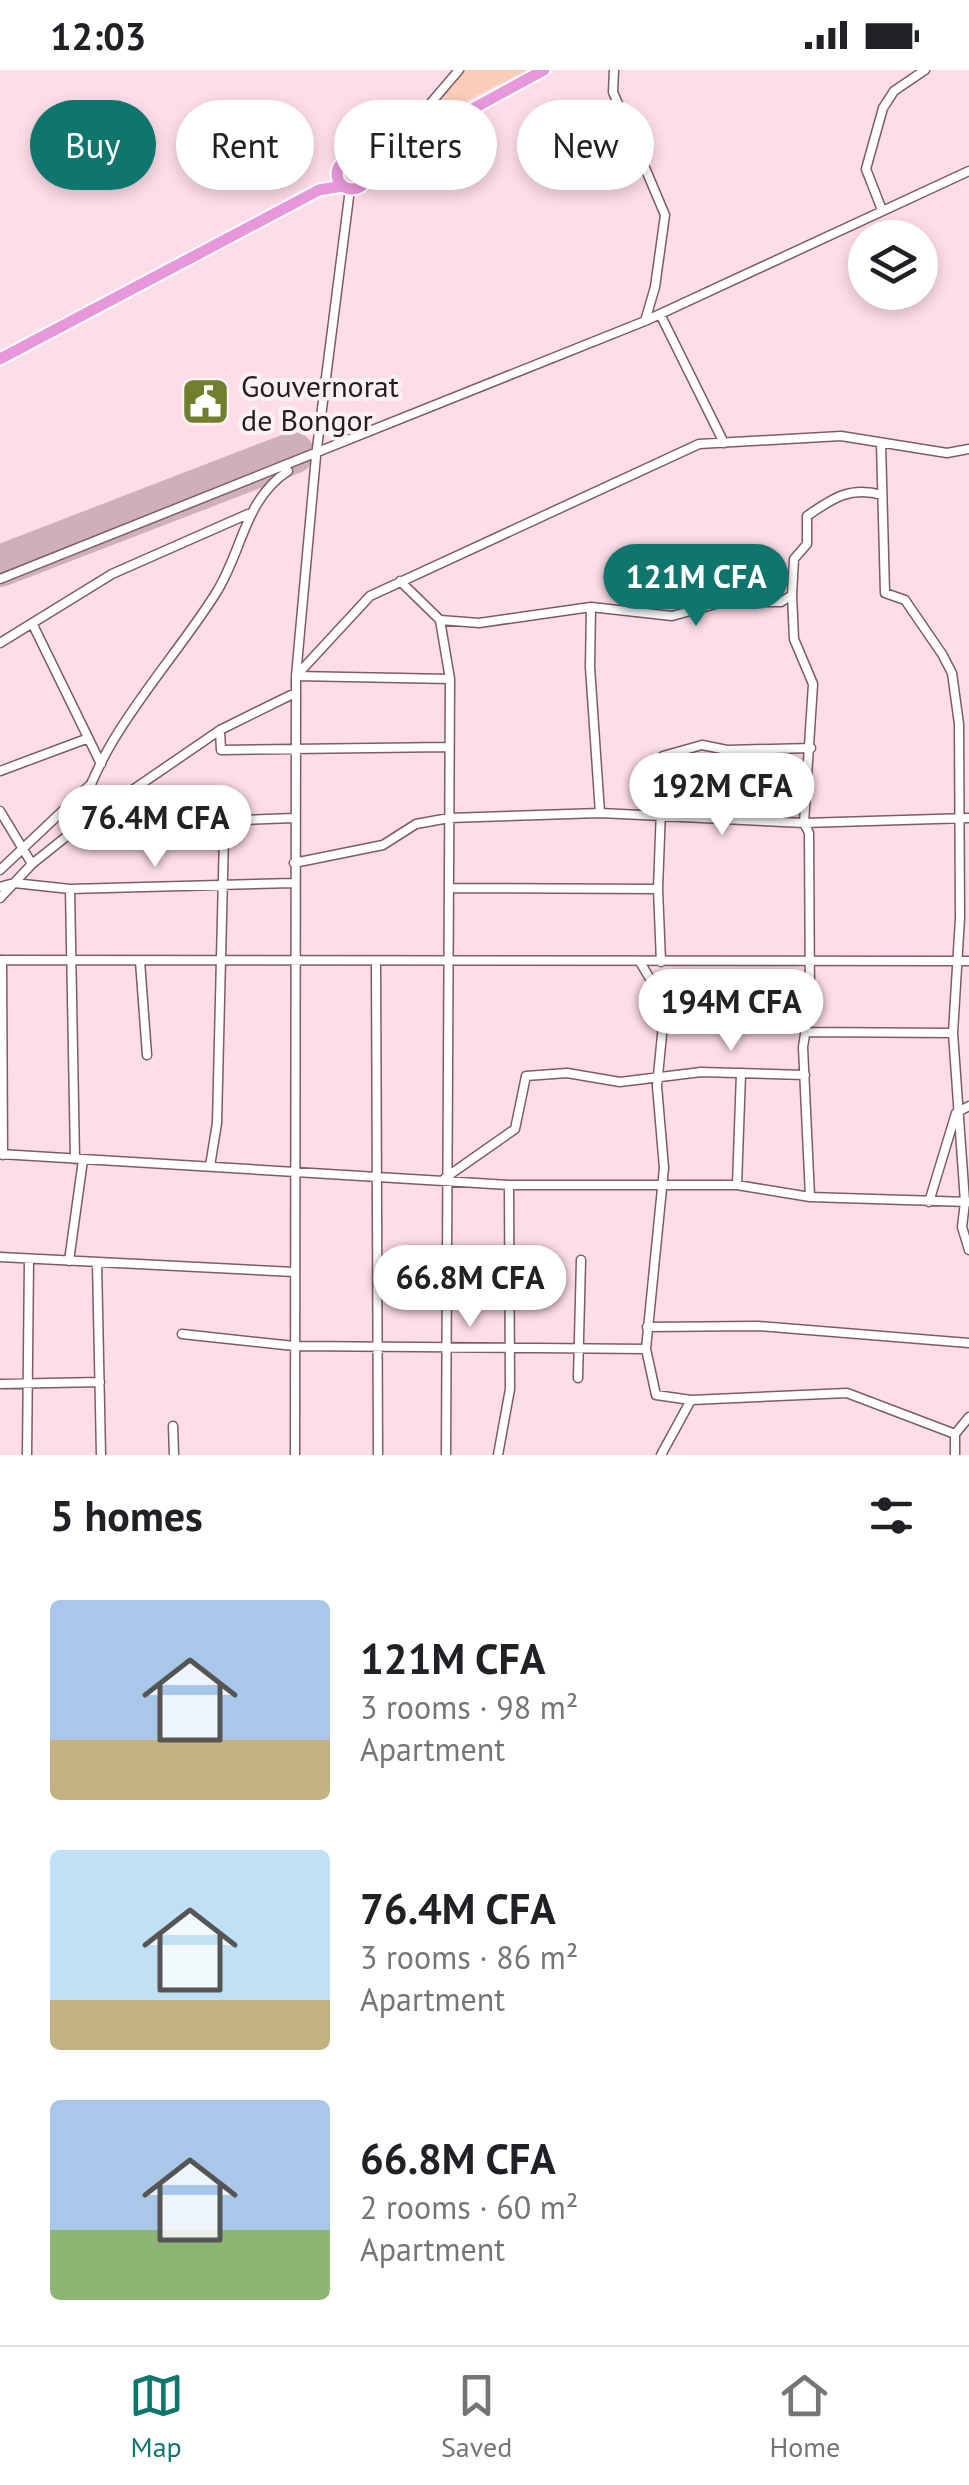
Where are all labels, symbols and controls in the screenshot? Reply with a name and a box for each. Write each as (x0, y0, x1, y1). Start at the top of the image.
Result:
text: 12:03 (50, 11, 146, 60)
chip: Buy (30, 100, 156, 190)
chip: Rent (176, 100, 314, 190)
chip: Filters (334, 100, 497, 190)
chip: New (517, 100, 654, 190)
map controls (848, 220, 938, 310)
button: layers (848, 220, 938, 310)
place label: Gouvernorat de Bongor (241, 366, 399, 439)
public building icon: Gouvernorat de Bongor (180, 376, 232, 428)
pin: 121M CFA (593, 544, 799, 629)
text: 121M CFA (625, 555, 767, 597)
pin: 192M CFA (619, 753, 825, 838)
text: 192M CFA (651, 764, 793, 806)
pin: 76.4M CFA (41, 785, 269, 870)
text: 76.4M CFA (80, 796, 230, 838)
pin: 194M CFA (628, 969, 834, 1054)
text: 194M CFA (660, 980, 802, 1022)
pin: 66.8M CFA (356, 1245, 584, 1330)
text: 66.8M CFA (395, 1256, 545, 1298)
text: 5 homes (50, 1488, 203, 1543)
icon: filters (864, 1488, 919, 1543)
text: 121M CFA (360, 1631, 545, 1686)
icon: home (130, 1640, 250, 1760)
text: 3 rooms · 98 m² (360, 1686, 578, 1728)
text: Apartment (360, 1728, 505, 1770)
text: 76.4M CFA (360, 1881, 556, 1936)
icon: home (130, 1890, 250, 2010)
text: 3 rooms · 86 m² (360, 1936, 578, 1978)
text: Apartment (360, 1978, 505, 2020)
text: 66.8M CFA (360, 2131, 556, 2186)
icon: home (130, 2140, 250, 2260)
text: 2 rooms · 60 m² (360, 2186, 578, 2228)
text: Apartment (360, 2228, 505, 2270)
tab: Map (129, 2368, 184, 2465)
tab: Saved (441, 2368, 512, 2465)
tab: Home (770, 2368, 840, 2465)

